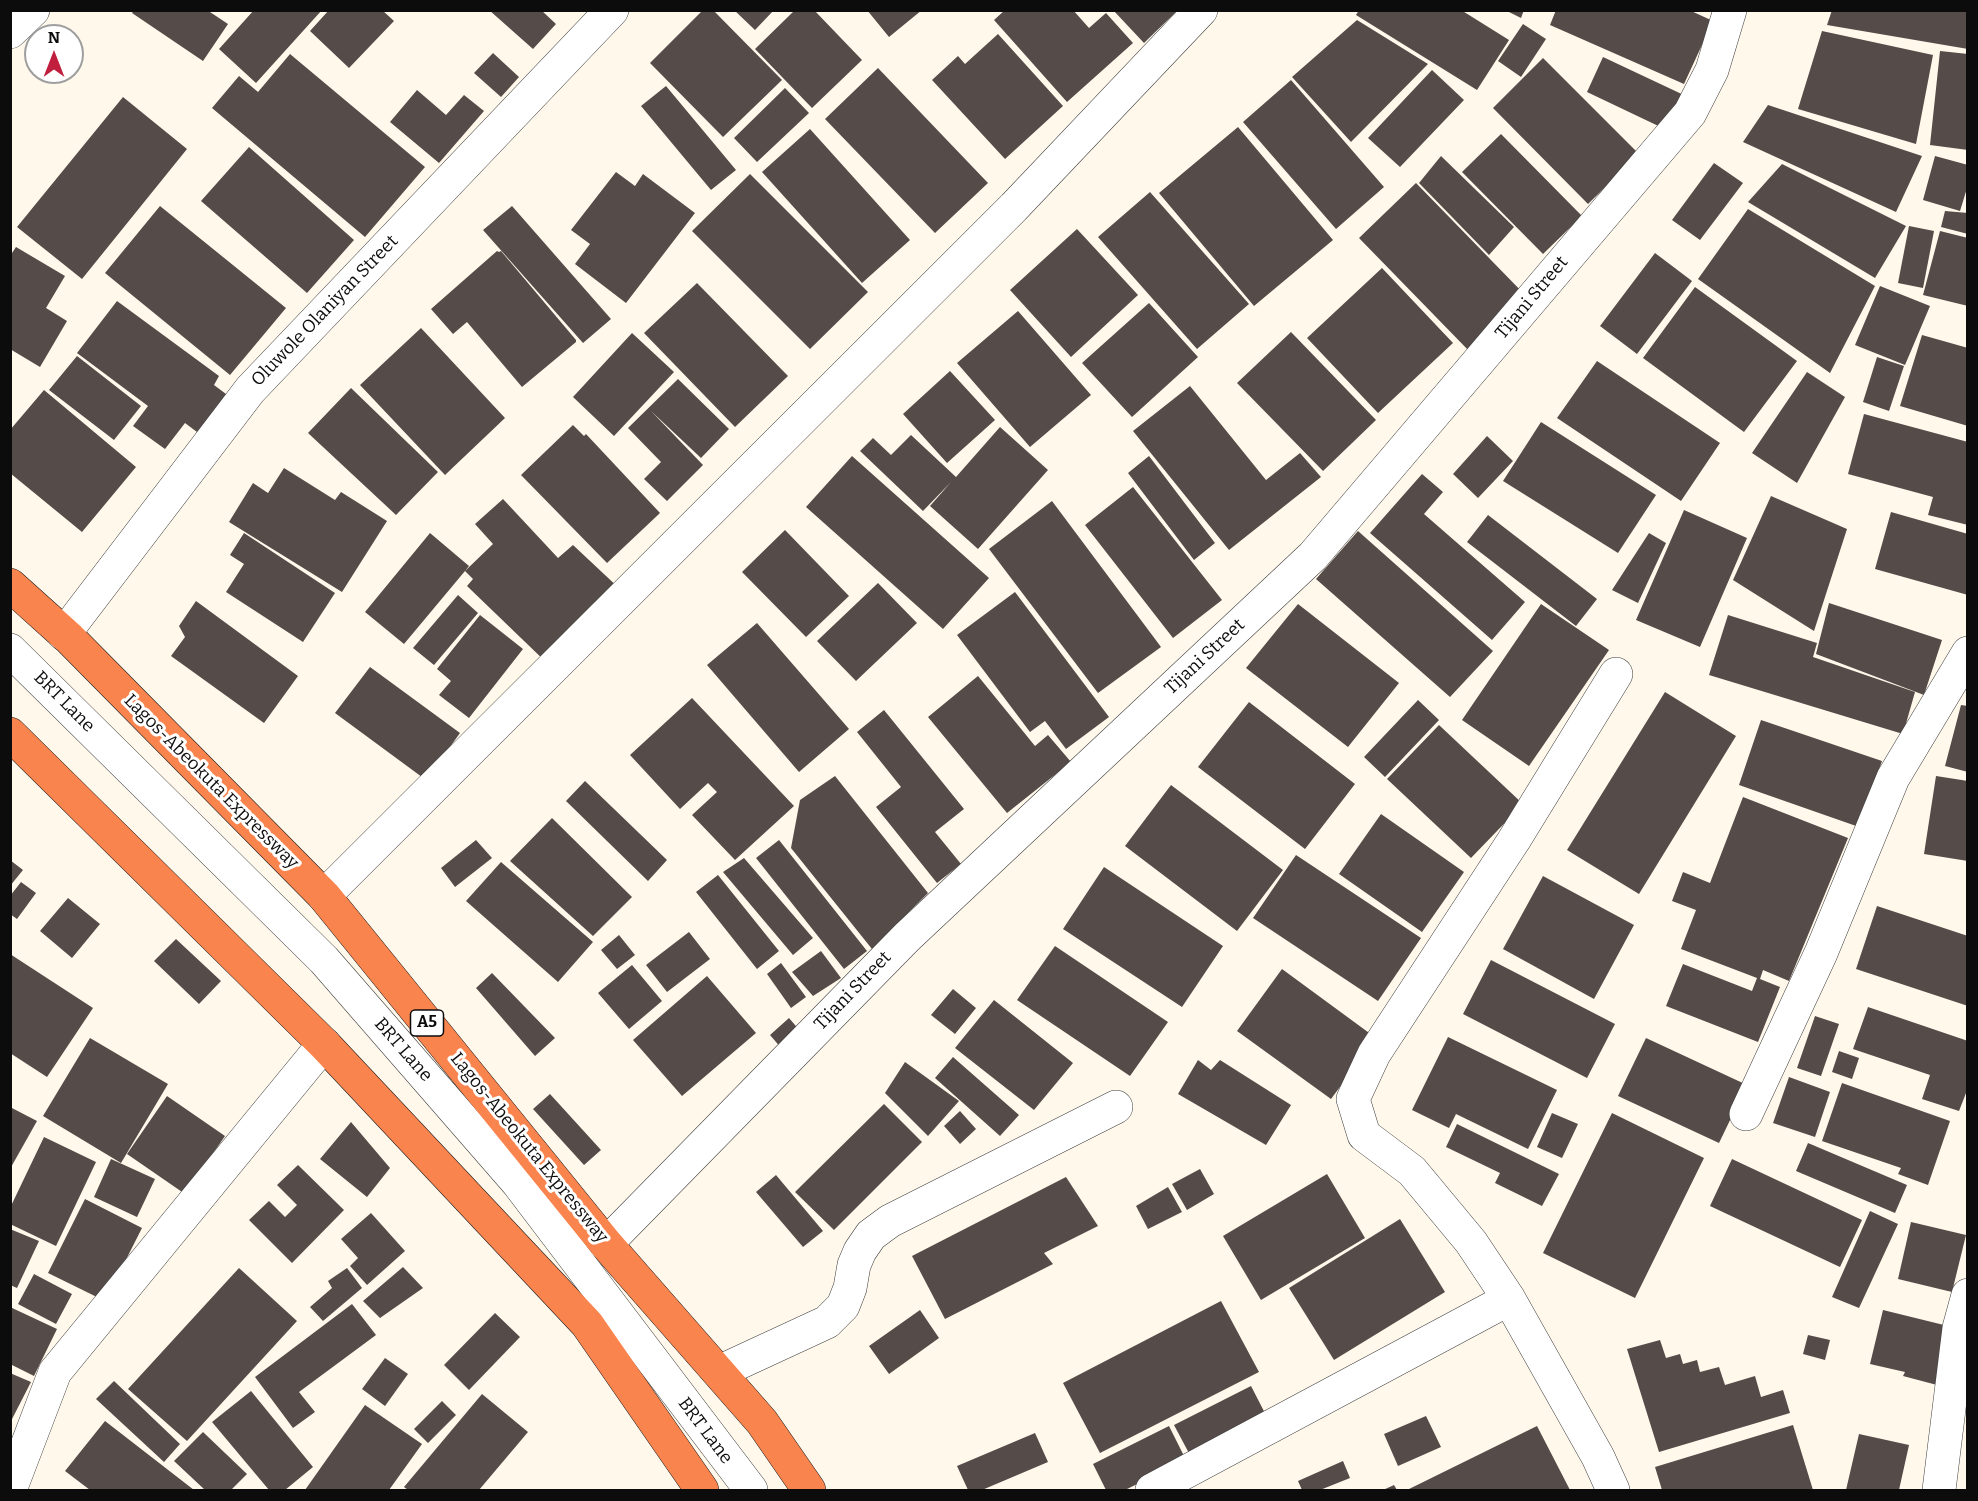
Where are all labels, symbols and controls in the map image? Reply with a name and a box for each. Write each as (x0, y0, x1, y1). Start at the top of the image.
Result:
north arrow (24, 24, 84, 84)
text: N (48, 28, 60, 47)
street label: Oluwole Olaniyan Street (247, 231, 403, 391)
street label: Tijani Street (1491, 252, 1573, 344)
street label: Tijani Street (1161, 615, 1249, 699)
street label: BRT Lane (29, 667, 99, 737)
street label: Lagos-Abeokuta Expressway (119, 690, 303, 874)
street label: Tijani Street (810, 947, 896, 1035)
road number: A5 (410, 1010, 444, 1036)
street label: BRT Lane (369, 1014, 437, 1086)
street label: Lagos-Abeokuta Expressway (446, 1049, 612, 1247)
street label: BRT Lane (673, 1394, 737, 1468)

